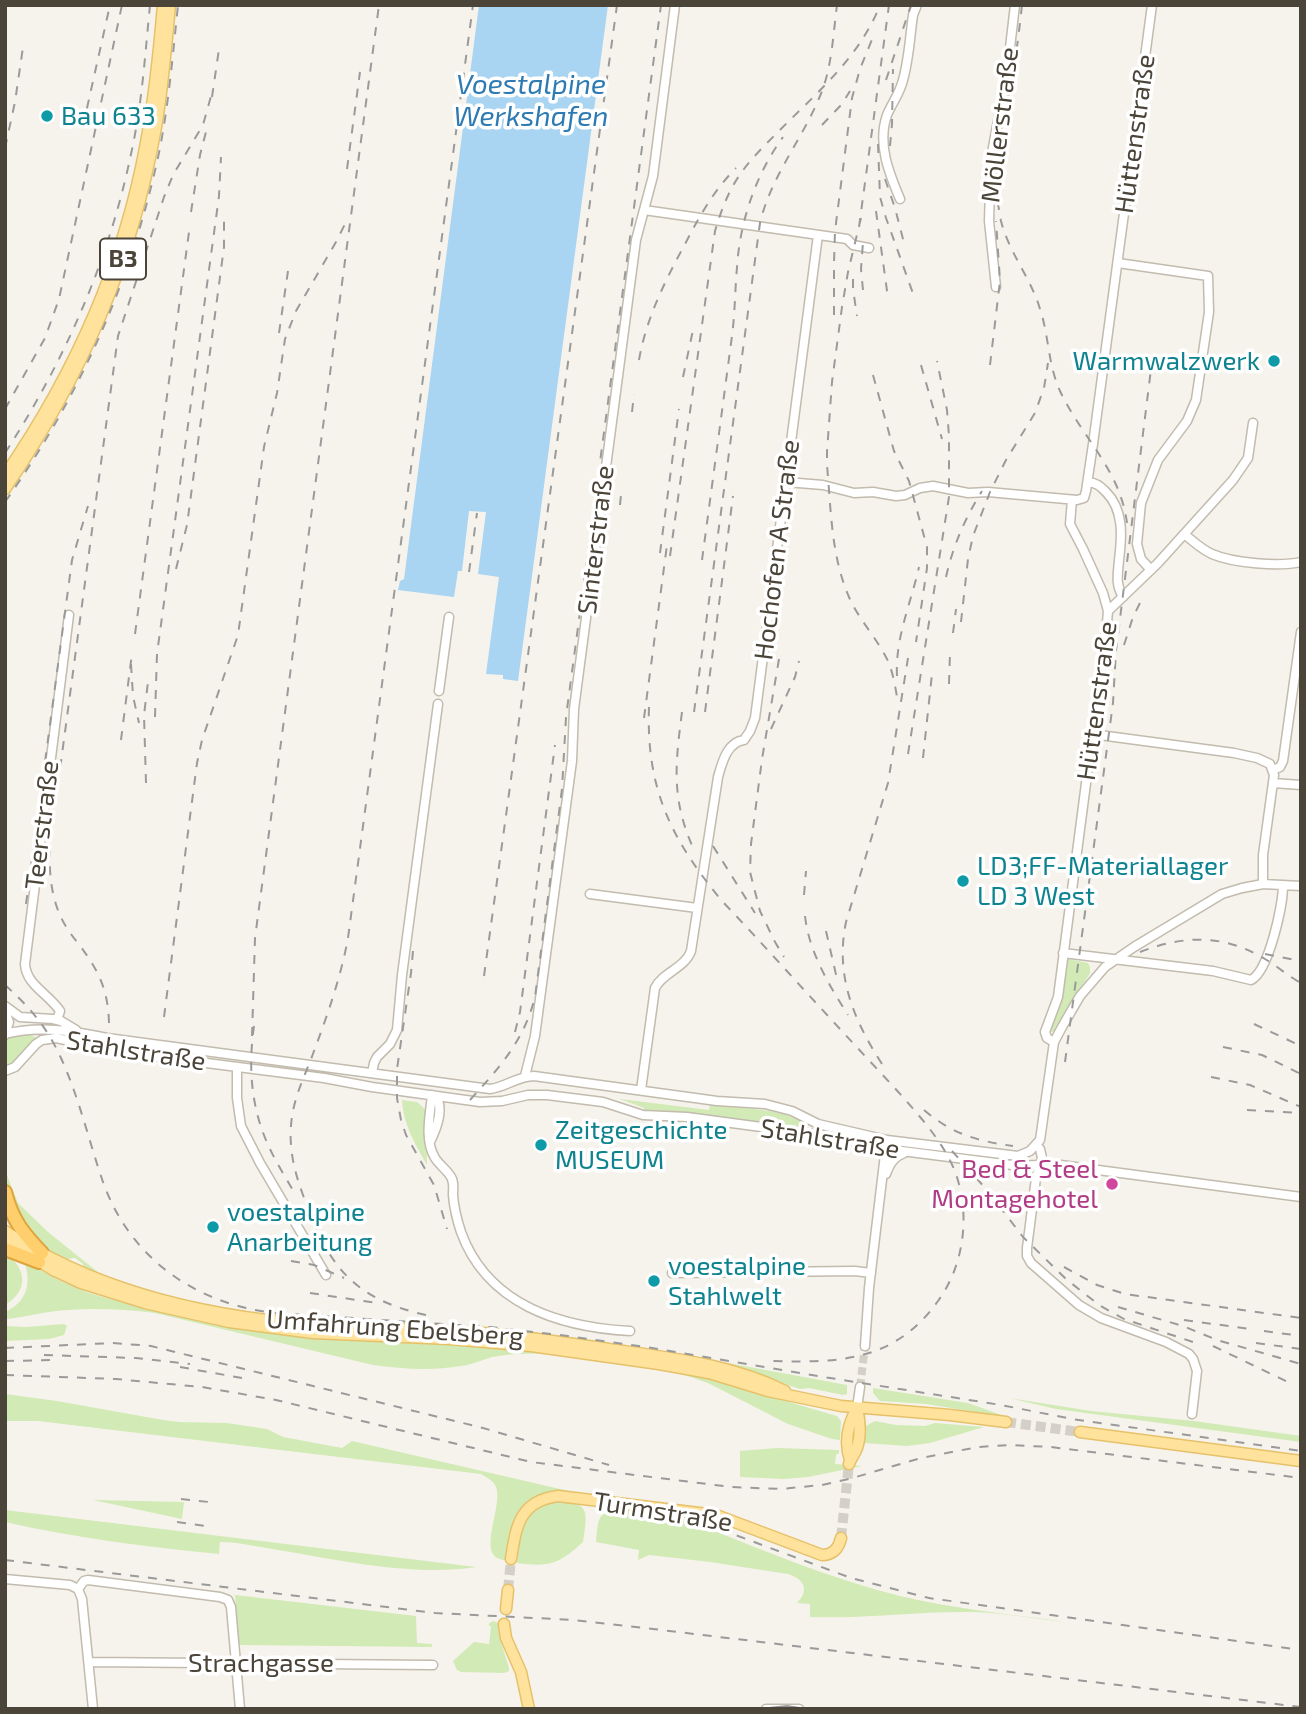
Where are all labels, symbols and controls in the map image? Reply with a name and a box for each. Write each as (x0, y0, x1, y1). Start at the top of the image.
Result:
street label: Möllerstraße (975, 45, 1025, 205)
street label: Hüttenstraße (1108, 52, 1162, 216)
water label: Voestalpine Werkshafen (454, 68, 608, 134)
place label: Bau 633 (61, 100, 156, 132)
marker: Bau 633 (39, 108, 55, 124)
road number: B3 (100, 238, 146, 280)
place label: Warmwalzwerk (1073, 345, 1260, 377)
marker: Warmwalzwerk (1266, 353, 1282, 369)
street label: Hochofen A Straße (748, 438, 806, 662)
street label: Sinterstraße (571, 464, 621, 616)
street label: Hüttenstraße (1070, 619, 1124, 783)
street label: Teerstraße (19, 759, 65, 891)
place label: LD3;FF-Materiallager LD 3 West (977, 850, 1228, 912)
marker: LD3;FF-Materiallager LD 3 West (955, 873, 971, 889)
street label: Stahlstraße (64, 1025, 208, 1077)
street label: Stahlstraße (758, 1113, 902, 1165)
place label: Zeitgeschichte MUSEUM (555, 1114, 728, 1176)
marker: Zeitgeschichte MUSEUM (533, 1137, 549, 1153)
place label: Bed & Steel Montagehotel (931, 1153, 1098, 1214)
marker: Bed & Steel Montagehotel (1104, 1176, 1120, 1192)
place label: voestalpine Anarbeitung (227, 1196, 373, 1258)
marker: voestalpine Anarbeitung (205, 1219, 221, 1235)
place label: voestalpine Stahlwelt (668, 1250, 806, 1312)
marker: voestalpine Stahlwelt (646, 1273, 662, 1289)
street label: Umfahrung Ebelsberg (265, 1303, 525, 1353)
street label: Turmstraße (591, 1486, 735, 1538)
street label: Strachgasse (188, 1647, 334, 1679)

